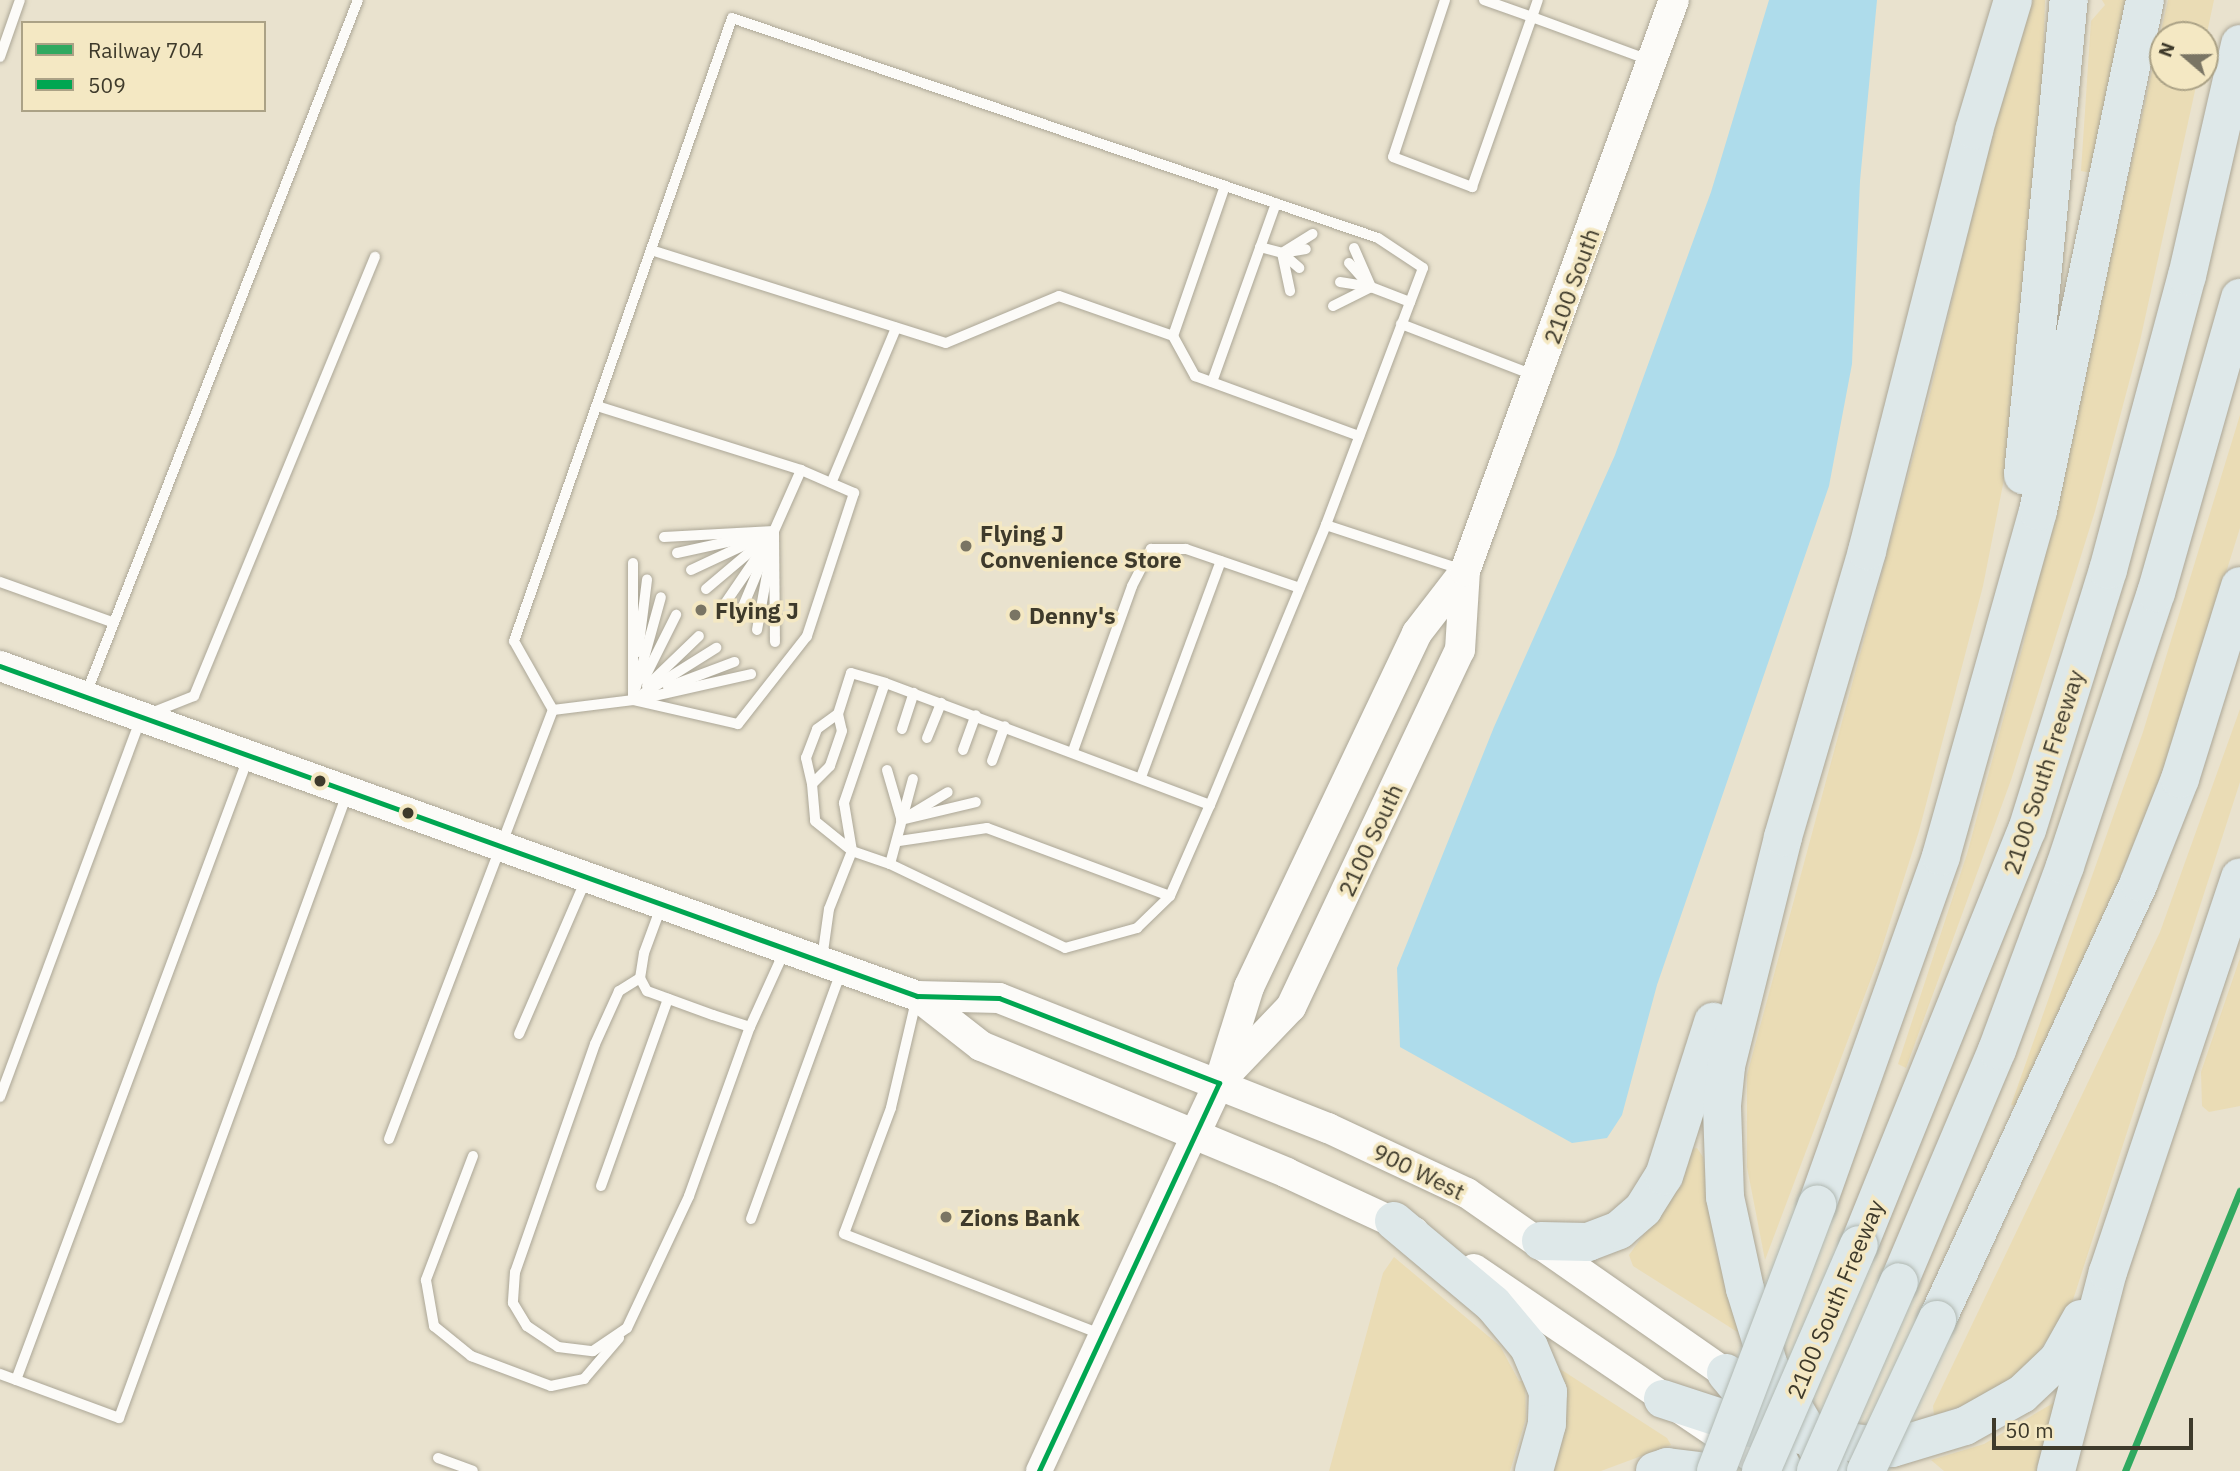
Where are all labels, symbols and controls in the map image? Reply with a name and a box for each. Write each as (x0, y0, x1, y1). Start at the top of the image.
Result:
legend (21, 21, 266, 112)
north arrow (2149, 21, 2219, 91)
text: Railway 704 (88, 36, 204, 64)
text: N (2153, 39, 2180, 60)
text: 509 (88, 71, 126, 99)
street label: 2100 South (1537, 224, 1605, 348)
place label: Flying J Convenience Store (980, 519, 1182, 573)
marker: Flying J Convenience Store (958, 538, 974, 554)
place label: Flying J (715, 596, 799, 624)
place label: Denny's (1029, 601, 1116, 629)
marker: Flying J (693, 602, 709, 618)
marker: Denny's (1007, 607, 1023, 623)
street label: 2100 South Freeway (1997, 666, 2089, 878)
unlabelled marker (313, 774, 327, 788)
street label: 2100 South (1332, 779, 1408, 901)
unlabelled marker (401, 806, 415, 820)
street label: 900 West (1369, 1137, 1469, 1205)
street label: 2100 South Freeway (1781, 1195, 1889, 1403)
place label: Zions Bank (960, 1203, 1080, 1231)
marker: Zions Bank (938, 1209, 954, 1225)
scale bar (1995, 1404, 2196, 1448)
text: 50 m (2005, 1416, 2054, 1444)

